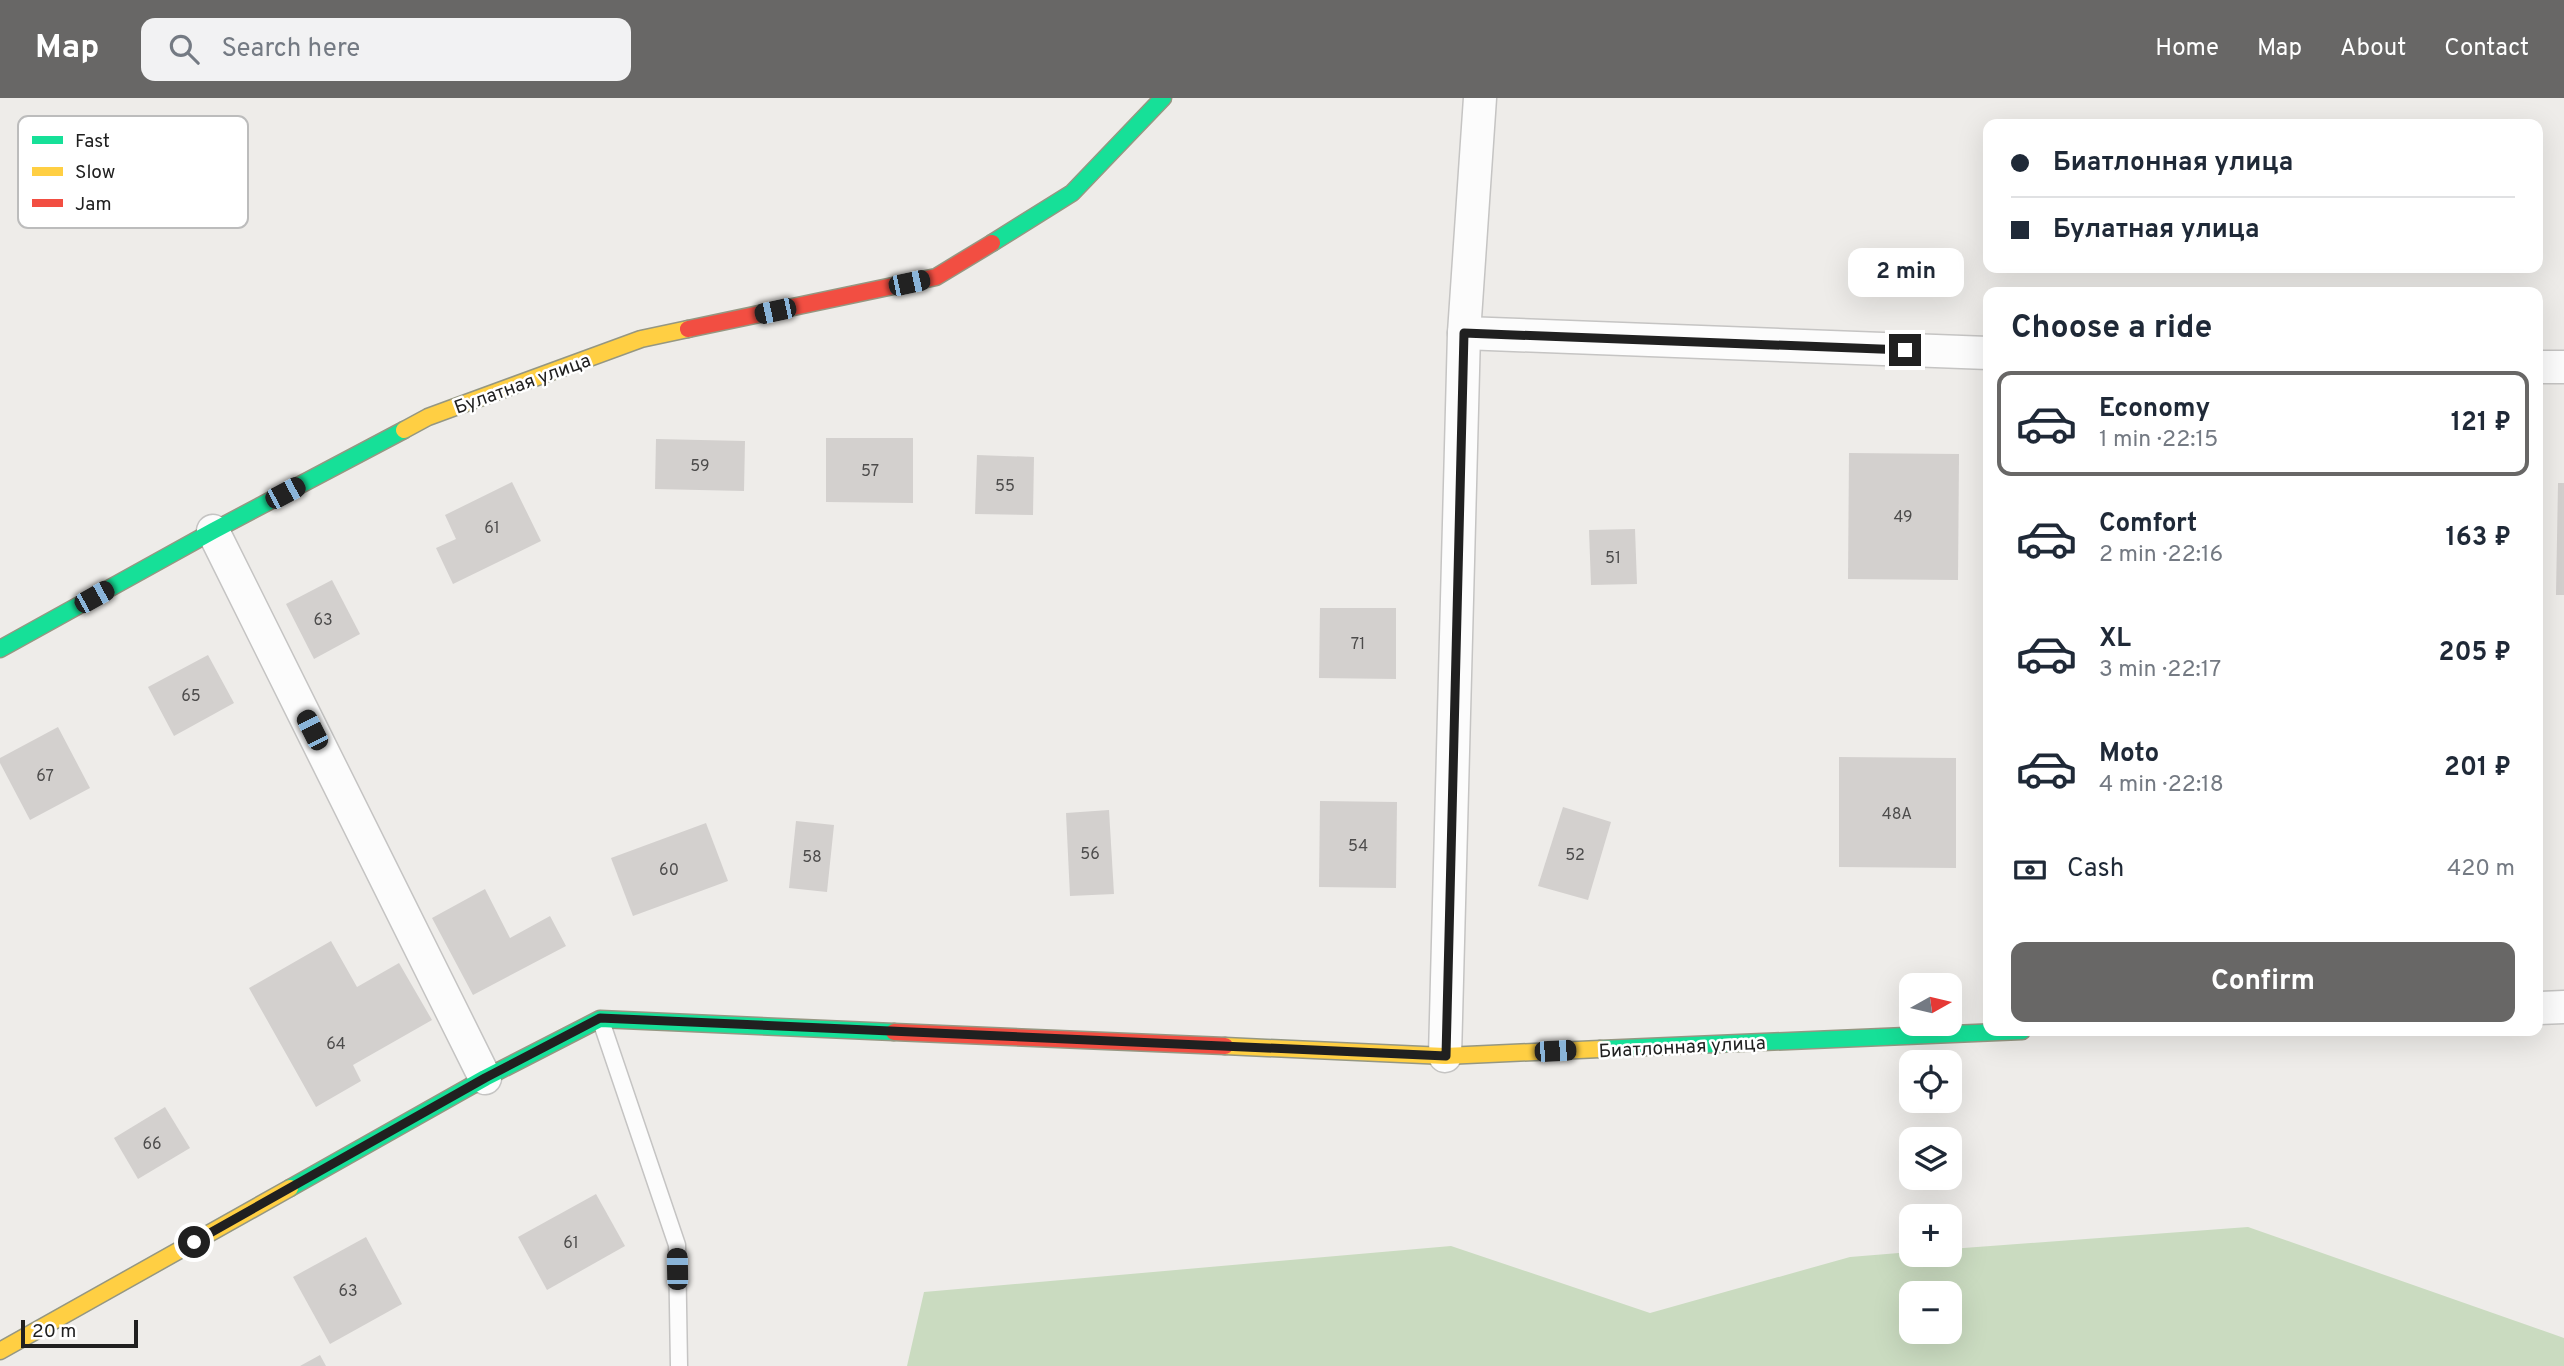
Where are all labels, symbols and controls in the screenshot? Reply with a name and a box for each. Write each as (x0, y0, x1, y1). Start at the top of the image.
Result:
search box (141, 18, 631, 81)
text: Map (35, 28, 99, 70)
icon: search (165, 30, 203, 68)
text: Search here (221, 33, 360, 66)
text: Home (2155, 34, 2219, 64)
text: Map (2257, 34, 2302, 64)
text: About (2340, 34, 2406, 64)
text: Contact (2444, 34, 2529, 64)
legend (18, 116, 248, 228)
text: Fast (75, 130, 110, 154)
text: Биатлонная улица (2053, 147, 2293, 180)
text: Slow (75, 161, 115, 185)
text: Jam (75, 193, 112, 217)
text: Булатная улица (2053, 214, 2260, 247)
callout: 2 min (1847, 248, 1963, 298)
text: 2 min (1876, 258, 1936, 287)
car (887, 268, 932, 298)
car (753, 296, 798, 326)
text: Choose a ride (2011, 309, 2212, 349)
route end (1889, 334, 1921, 366)
street label: Булатная улица (451, 349, 594, 421)
icon: car (2015, 392, 2078, 455)
text: Economy (2099, 393, 2210, 426)
text: 121 ₽ (2451, 407, 2511, 440)
text: 1 min · 22:15 (2099, 426, 2218, 455)
house number: 59 (690, 457, 710, 477)
house number: 57 (861, 462, 879, 482)
car (262, 474, 309, 512)
house number: 55 (995, 477, 1015, 497)
icon: car (2015, 507, 2078, 570)
house number: 49 (1893, 508, 1913, 528)
text: Comfort (2099, 508, 2197, 541)
house number: 61 (484, 519, 500, 539)
text: 163 ₽ (2445, 522, 2511, 555)
text: 2 min · 22:16 (2099, 541, 2223, 570)
house number: 51 (1605, 549, 1621, 569)
car (71, 578, 118, 616)
house number: 63 (313, 611, 333, 631)
icon: car (2015, 622, 2078, 685)
text: XL (2099, 623, 2131, 656)
house number: 71 (1351, 635, 1365, 655)
text: 205 ₽ (2439, 637, 2511, 670)
text: 3 min · 22:17 (2099, 656, 2221, 685)
house number: 65 (181, 687, 201, 707)
car (294, 707, 331, 753)
icon: car (2015, 737, 2078, 800)
text: Moto (2099, 738, 2159, 771)
text: 201 ₽ (2444, 752, 2511, 785)
house number: 67 (36, 767, 54, 787)
text: 4 min · 22:18 (2099, 771, 2224, 800)
house number: 48А (1882, 805, 1912, 825)
house number: 54 (1348, 837, 1368, 857)
house number: 56 (1080, 845, 1100, 865)
house number: 52 (1565, 846, 1585, 866)
house number: 58 (802, 848, 822, 868)
icon: cash (2011, 851, 2049, 889)
text: Cash (2067, 853, 2124, 886)
text: 420 m (2447, 855, 2515, 884)
house number: 60 (659, 861, 679, 881)
button: Confirm (2011, 942, 2515, 1022)
north arrow (1899, 973, 1962, 1036)
map controls (1899, 973, 1962, 1344)
street label: Биатлонная улица (1598, 1032, 1766, 1064)
house number: 64 (326, 1035, 346, 1055)
car (1534, 1039, 1577, 1063)
button: locate (1899, 1050, 1962, 1113)
button: layers (1899, 1127, 1962, 1190)
house number: 66 (142, 1135, 162, 1155)
button: + (1899, 1204, 1962, 1267)
route start (178, 1226, 210, 1258)
house number: 61 (563, 1234, 579, 1254)
car (667, 1248, 688, 1290)
button: − (1899, 1281, 1962, 1344)
house number: 63 (338, 1282, 358, 1302)
scale bar (21, 1317, 138, 1349)
text: 20 m (32, 1320, 76, 1344)

